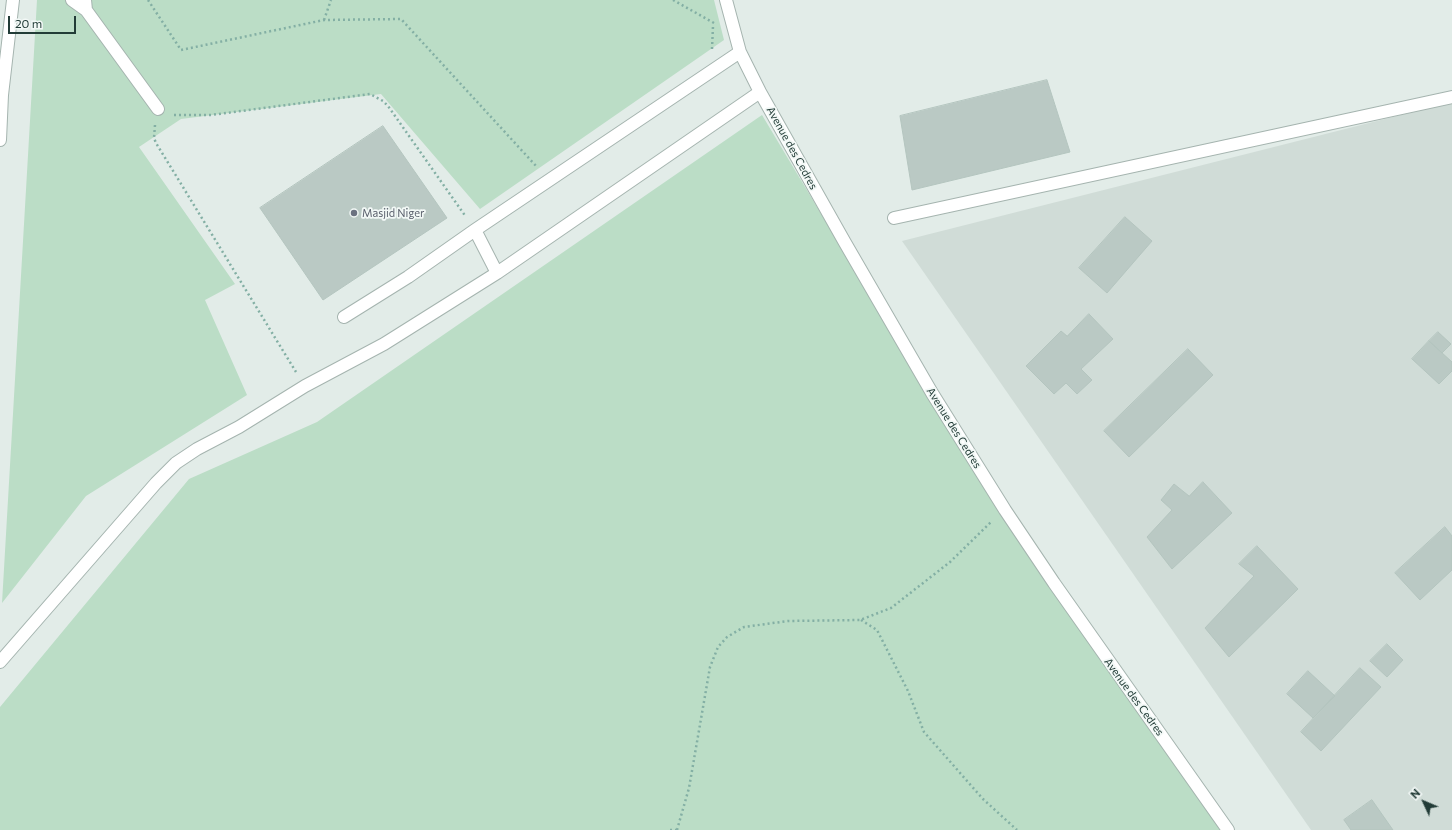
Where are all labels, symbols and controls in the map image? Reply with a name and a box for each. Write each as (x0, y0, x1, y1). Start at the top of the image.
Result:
scale bar (10, 8, 78, 34)
text: 20 m (15, 16, 42, 30)
street label: Avenue des Cedres (764, 104, 820, 192)
place label: Masjid Niger (362, 206, 424, 220)
marker: Masjid Niger (349, 208, 359, 218)
street label: Avenue des Cedres (924, 385, 984, 471)
street label: Avenue des Cedres (1101, 656, 1167, 738)
north arrow (1404, 782, 1444, 822)
text: N (1407, 786, 1423, 801)

